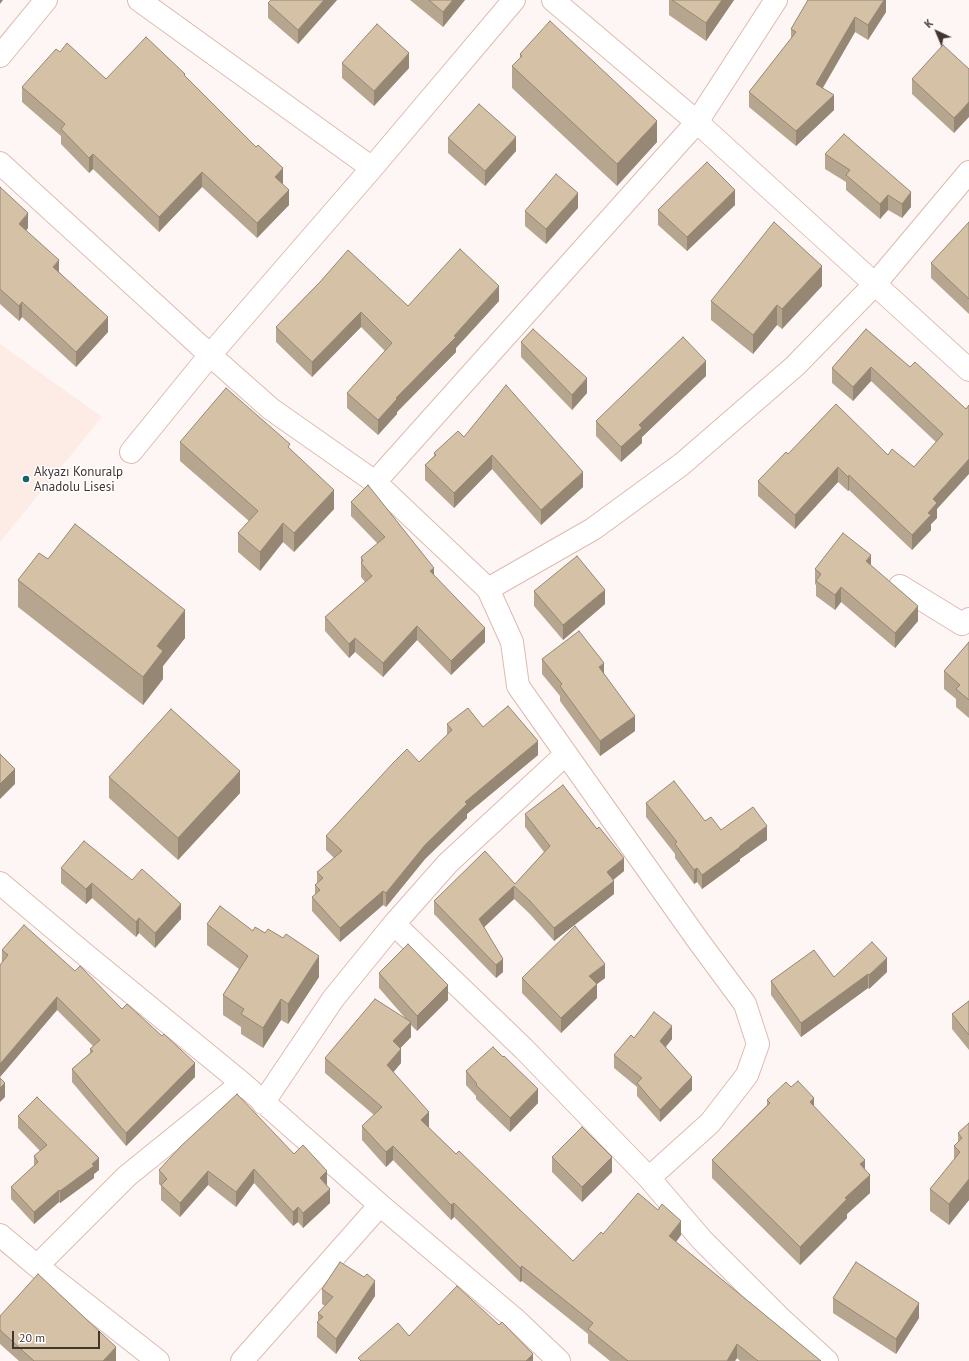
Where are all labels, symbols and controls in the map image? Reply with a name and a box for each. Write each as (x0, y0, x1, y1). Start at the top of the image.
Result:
north arrow (917, 12, 957, 52)
text: K (921, 16, 936, 31)
place label: Akyazı Konuralp Anadolu Lisesi (34, 464, 123, 495)
marker: Akyazı Konuralp Anadolu Lisesi (21, 474, 31, 484)
scale bar (14, 1323, 102, 1349)
text: 20 m (19, 1330, 45, 1345)

